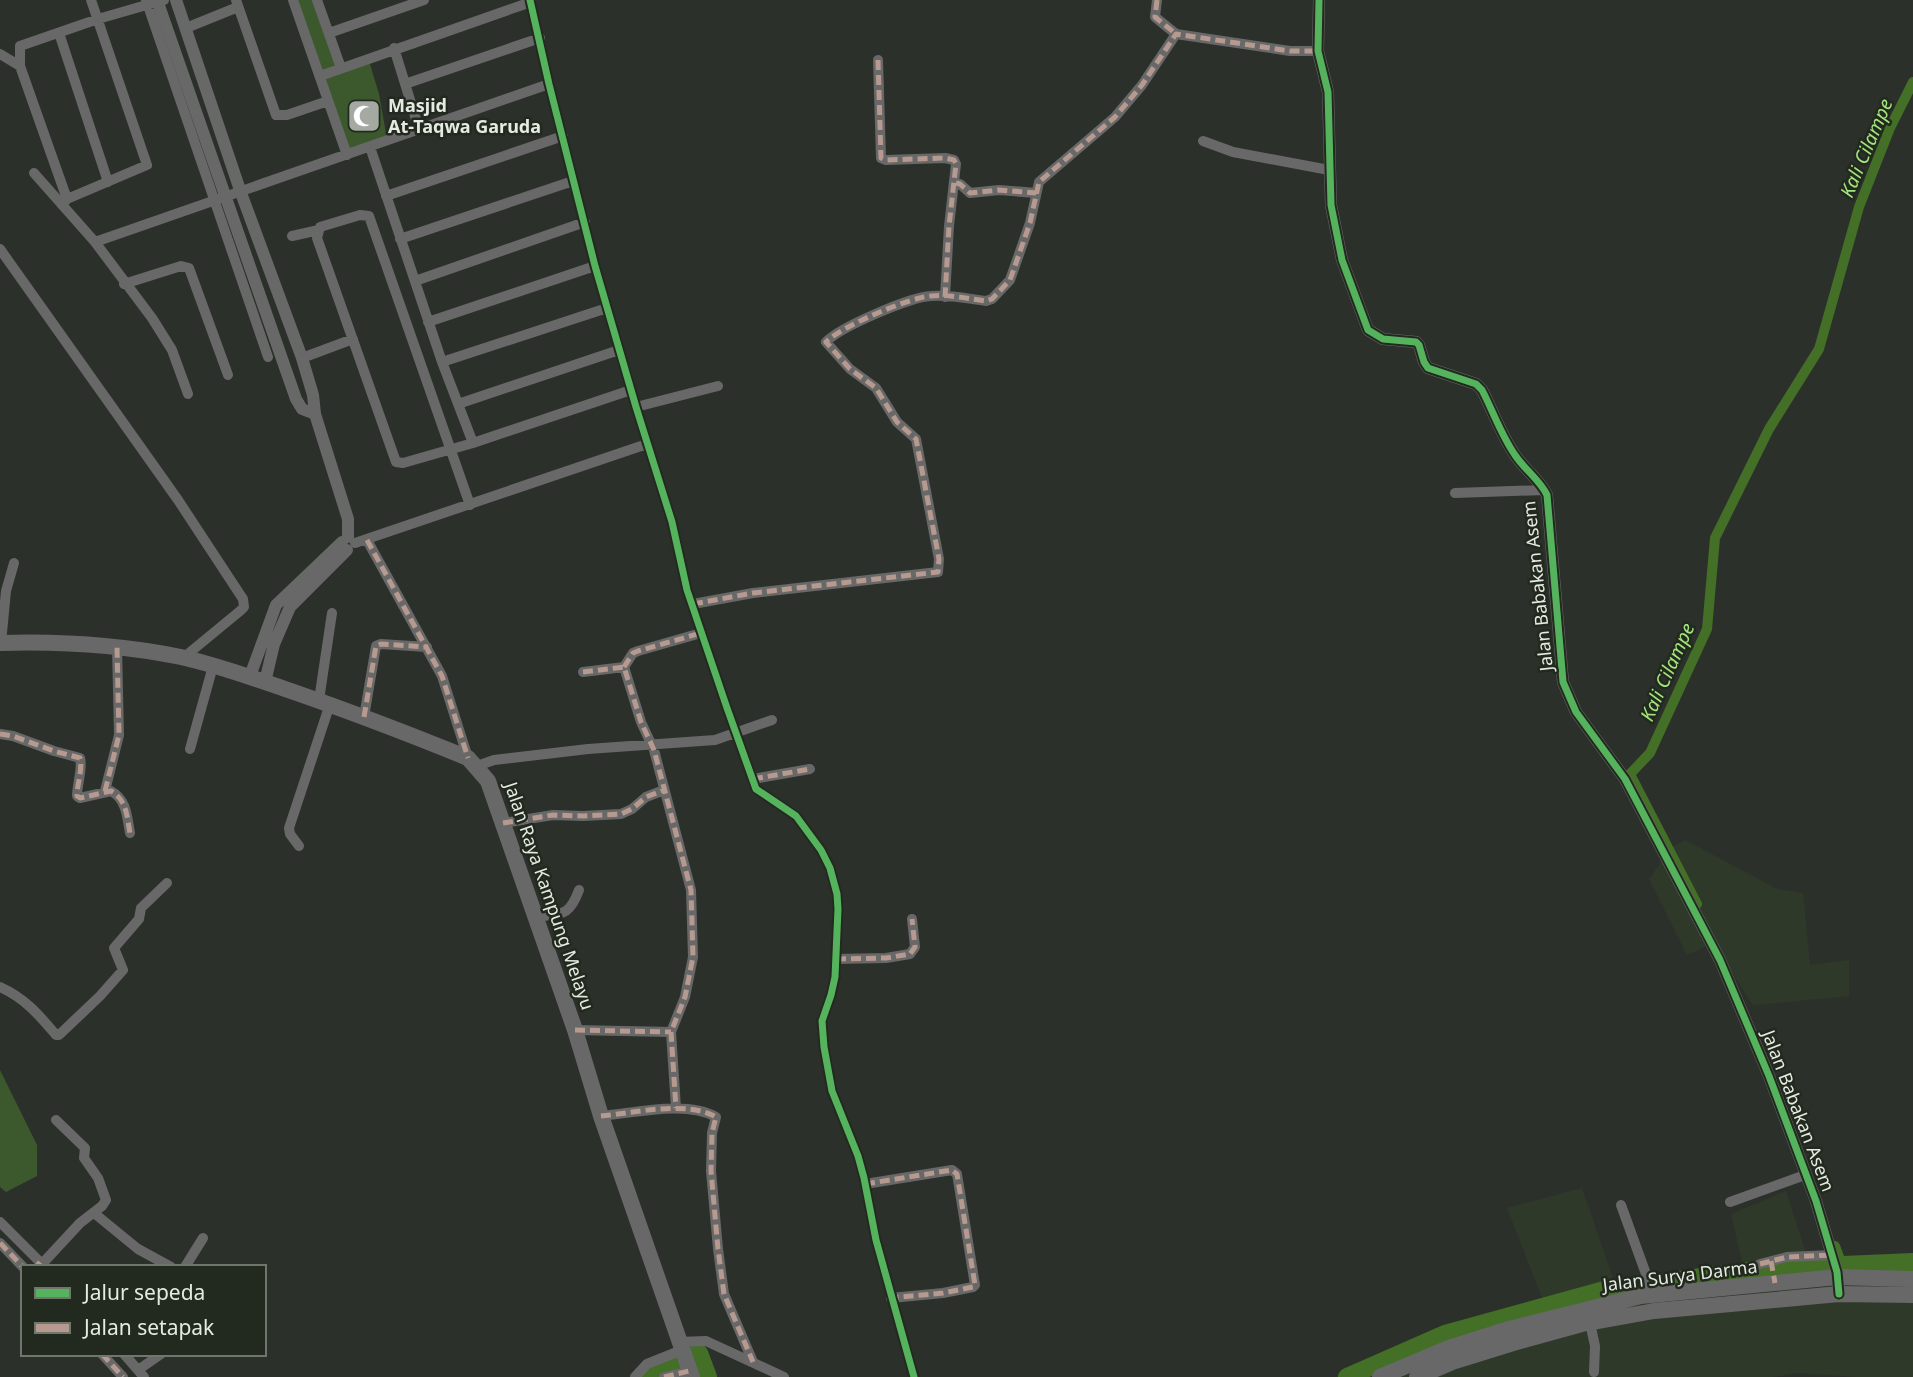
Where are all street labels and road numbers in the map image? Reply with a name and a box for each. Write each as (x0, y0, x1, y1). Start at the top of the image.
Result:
street label: Jalan Babakan Asem (1516, 500, 1558, 674)
street label: Jalan Raya Kampung Melayu (499, 777, 600, 1013)
street label: Jalan Babakan Asem (1756, 1025, 1841, 1195)
street label: Jalan Surya Darma (1599, 1254, 1759, 1297)

